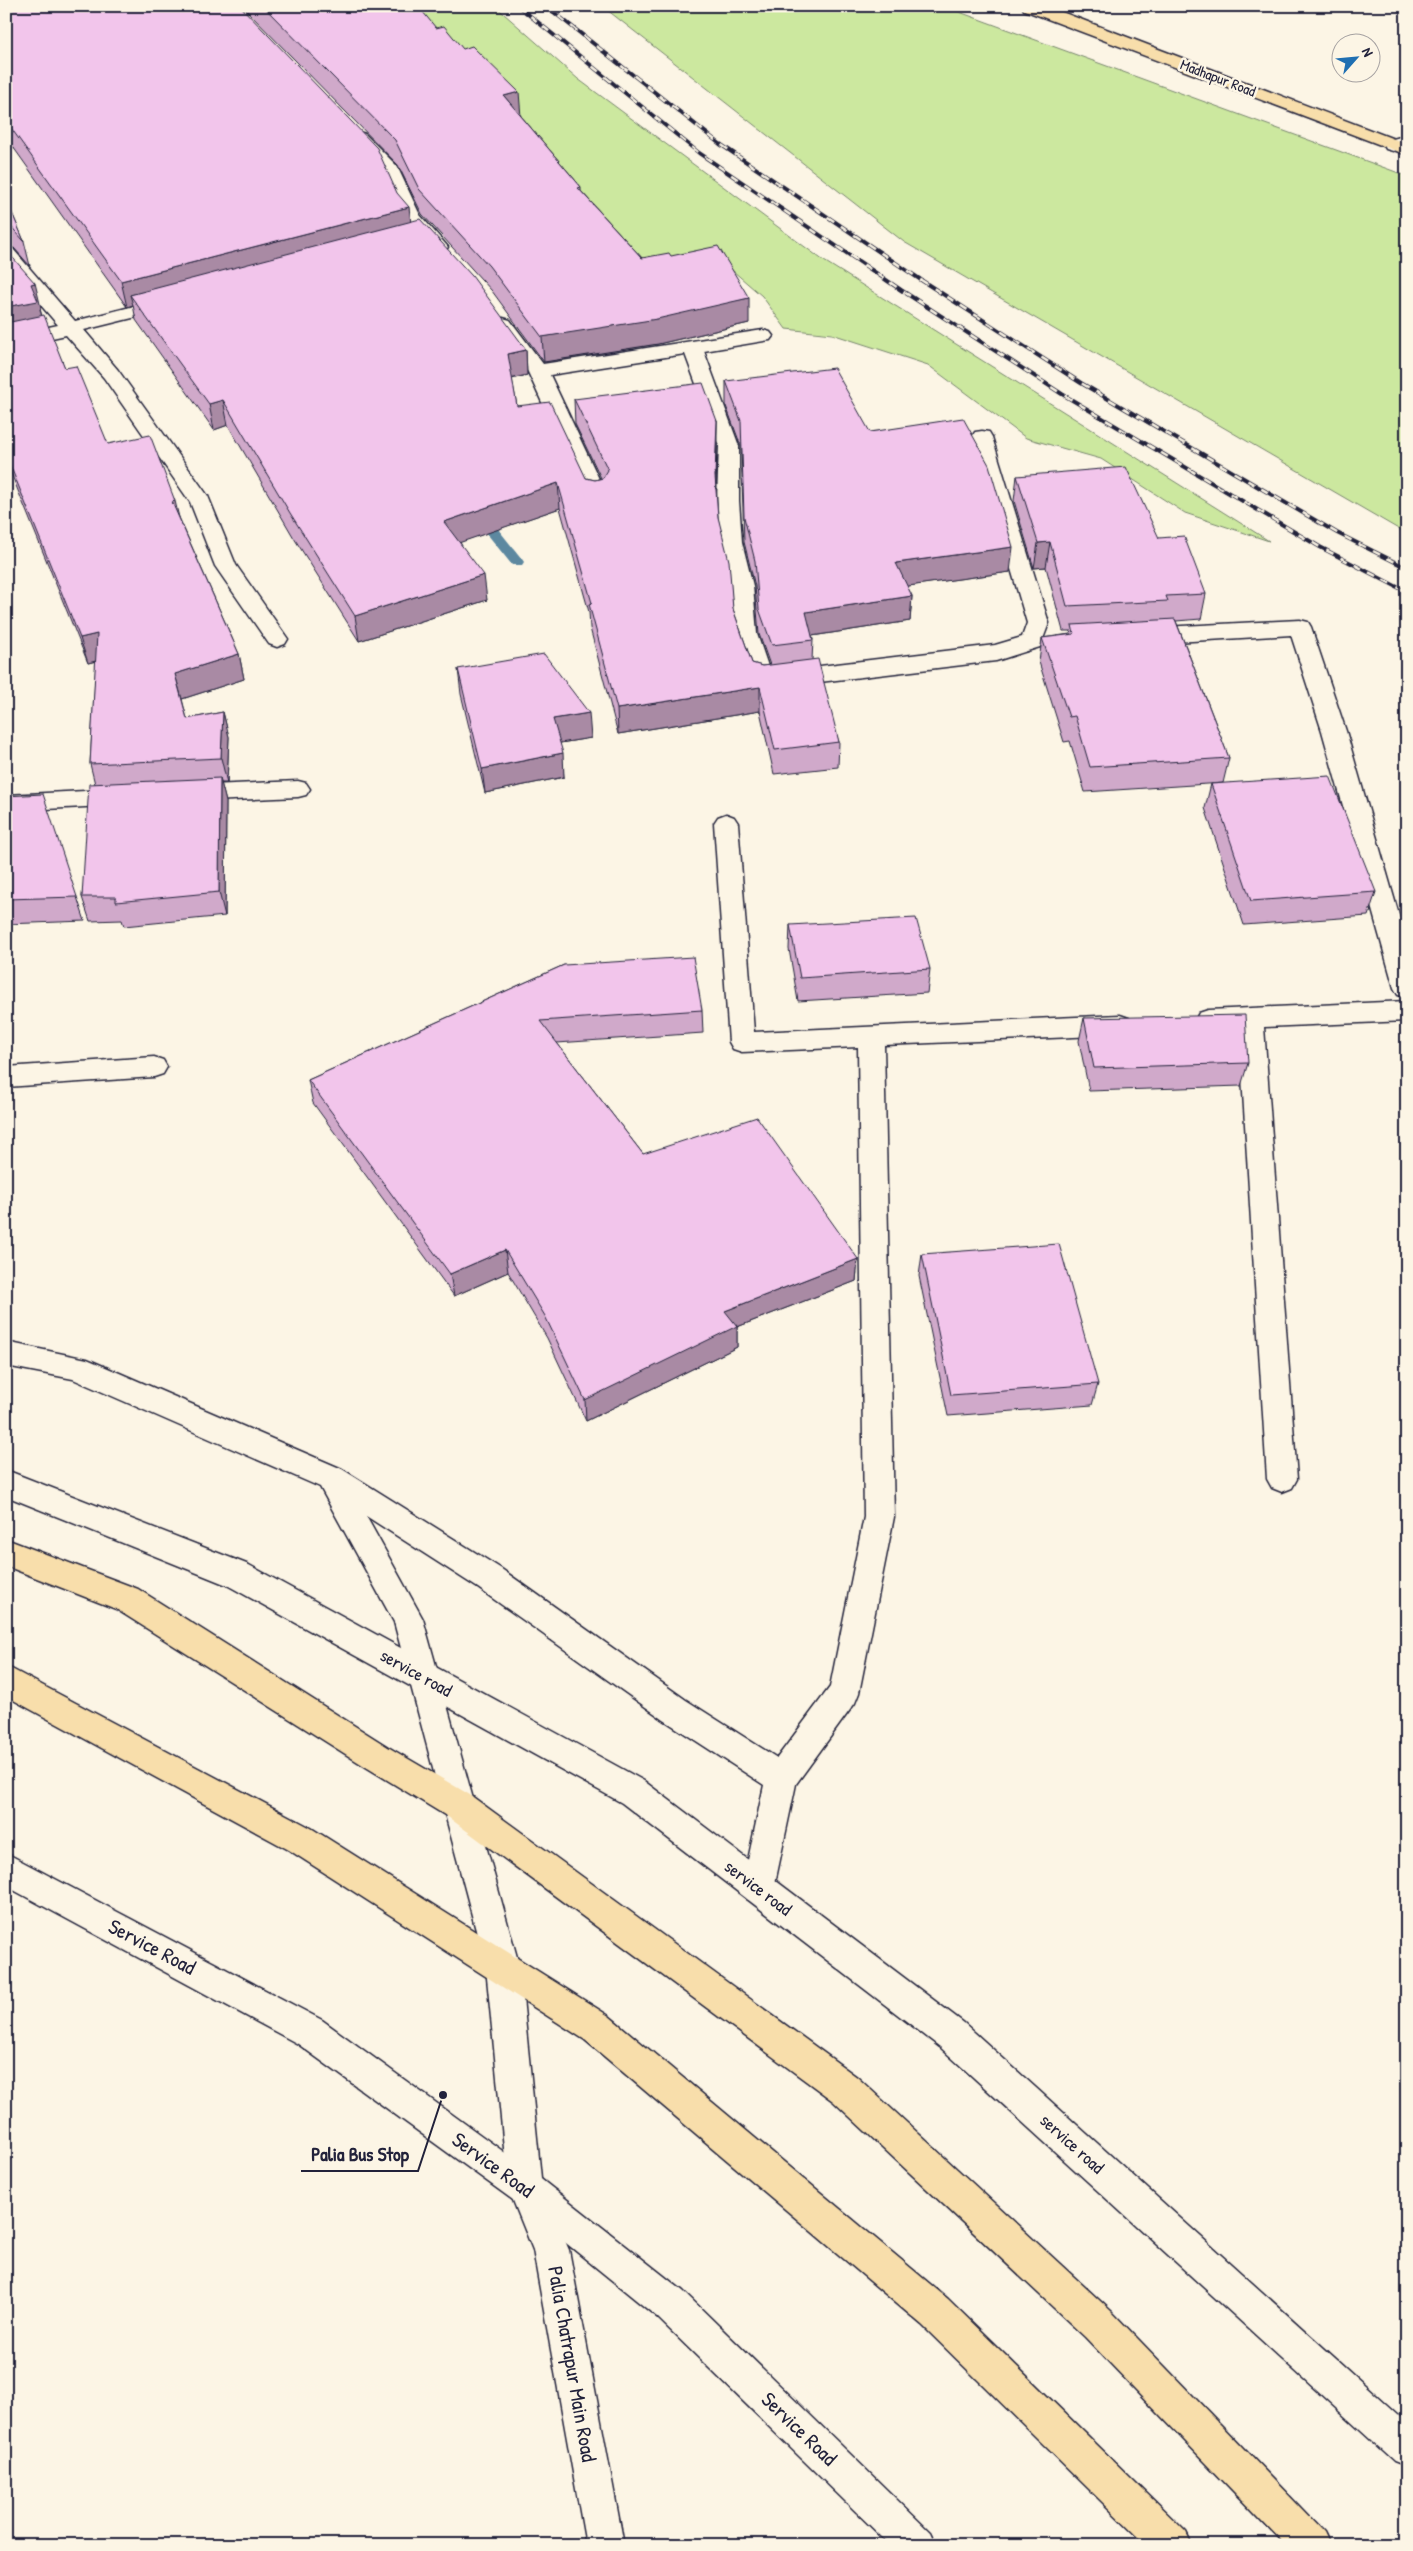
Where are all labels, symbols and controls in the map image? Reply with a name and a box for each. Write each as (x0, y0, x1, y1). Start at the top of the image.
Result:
north arrow (1330, 32, 1380, 82)
text: N (1358, 44, 1378, 60)
street label: Madhapur Road (1178, 54, 1259, 102)
street label: service road (376, 1643, 457, 1703)
street label: service road (719, 1854, 797, 1921)
street label: Service Road (104, 1911, 201, 1982)
street label: service road (1035, 2108, 1110, 2179)
street label: Service Road (446, 2125, 540, 2204)
callout: Palia Bus Stop (301, 2137, 418, 2171)
text: Palia Bus Stop (311, 2141, 410, 2168)
street label: Palia Chatrapur Main Road (541, 2264, 604, 2464)
street label: Service Road (755, 2385, 844, 2472)

